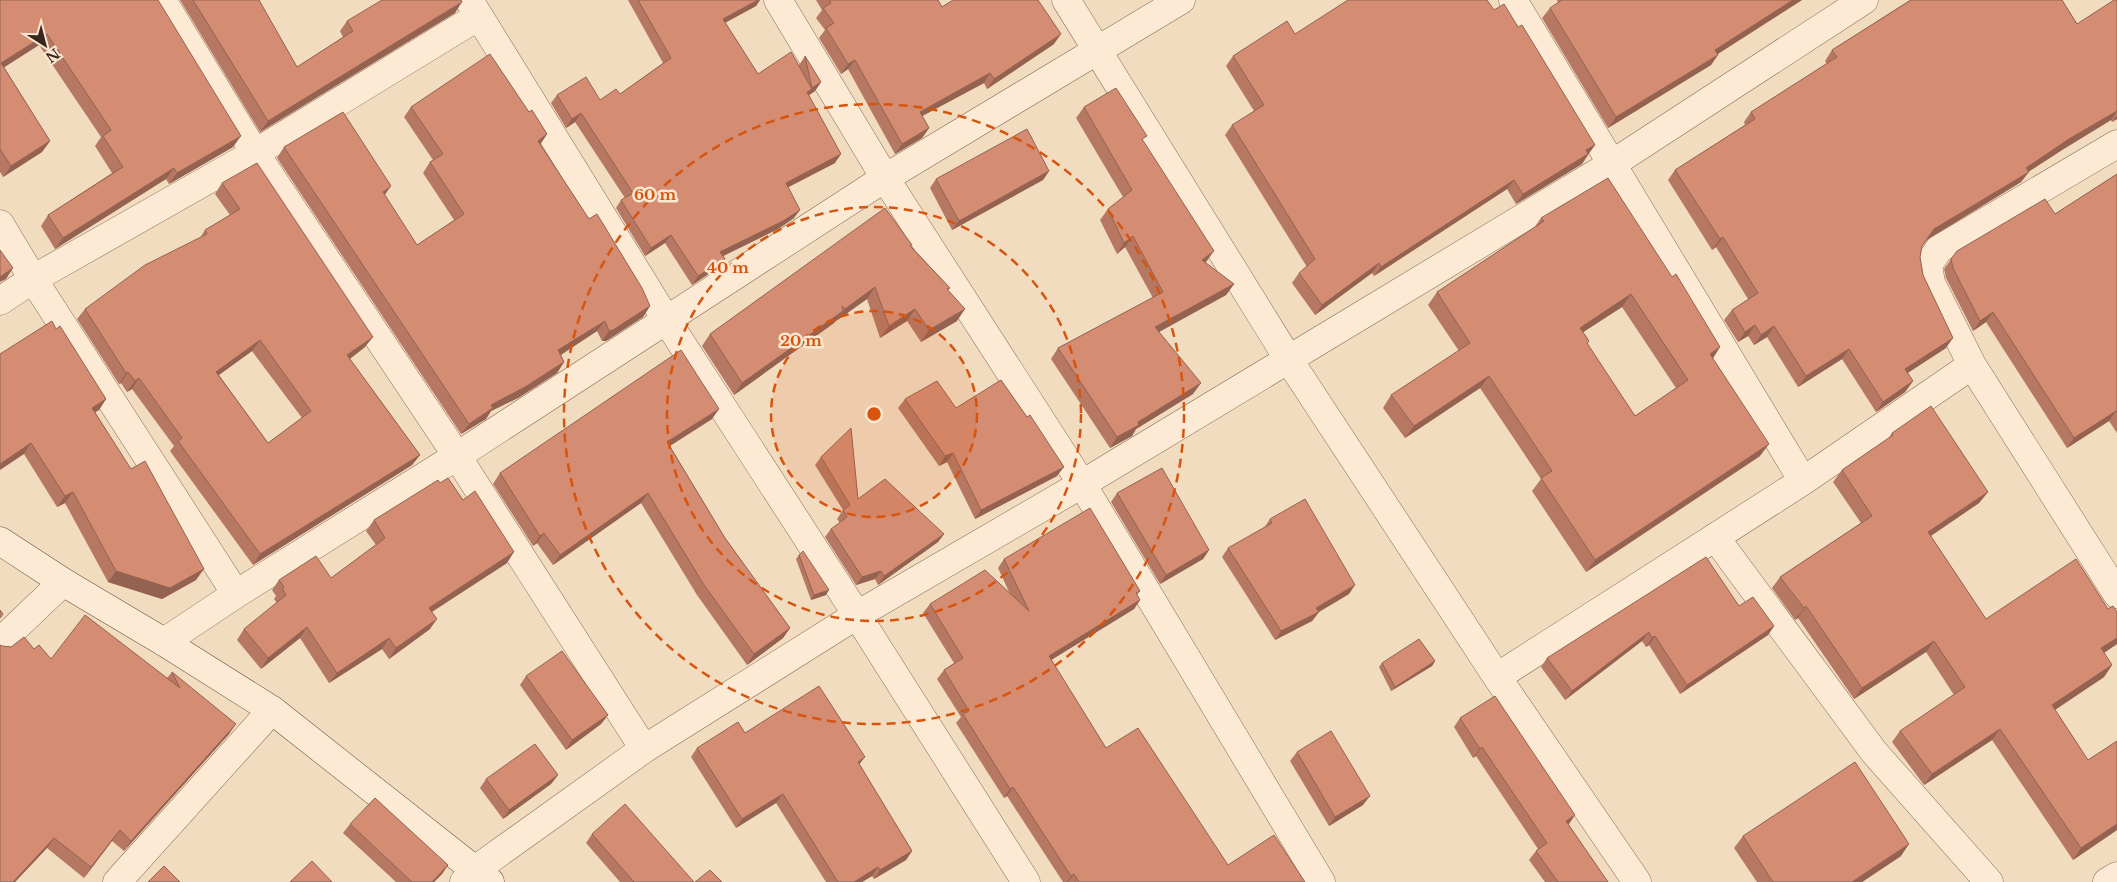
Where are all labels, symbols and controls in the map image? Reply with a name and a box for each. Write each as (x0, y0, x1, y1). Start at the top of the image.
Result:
north arrow (20, 20, 70, 70)
text: N (42, 44, 63, 67)
text: 60 m (634, 185, 676, 204)
text: 40 m (707, 258, 749, 277)
text: 20 m (780, 331, 822, 350)
centre of rings (865, 405, 883, 423)

